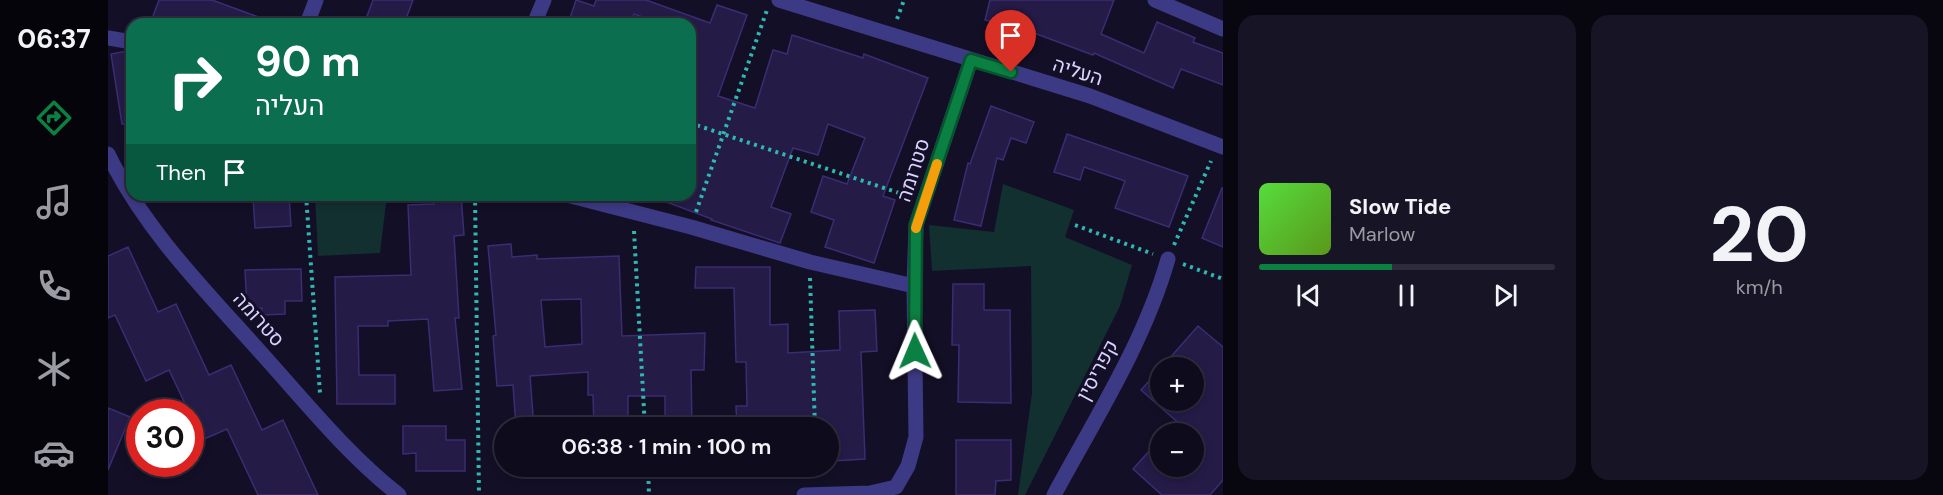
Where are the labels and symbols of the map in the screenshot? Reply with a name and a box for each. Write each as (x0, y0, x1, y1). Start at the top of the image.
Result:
pin (985, 10, 1036, 72)
street label: העליה (1050, 51, 1106, 91)
street label: סטרומה (891, 135, 935, 205)
street label: סטרומה (228, 286, 290, 352)
position arrow (883, 319, 947, 383)
street label: קפריסין (1070, 335, 1124, 405)
speed limit sign: 30 (126, 399, 204, 477)

